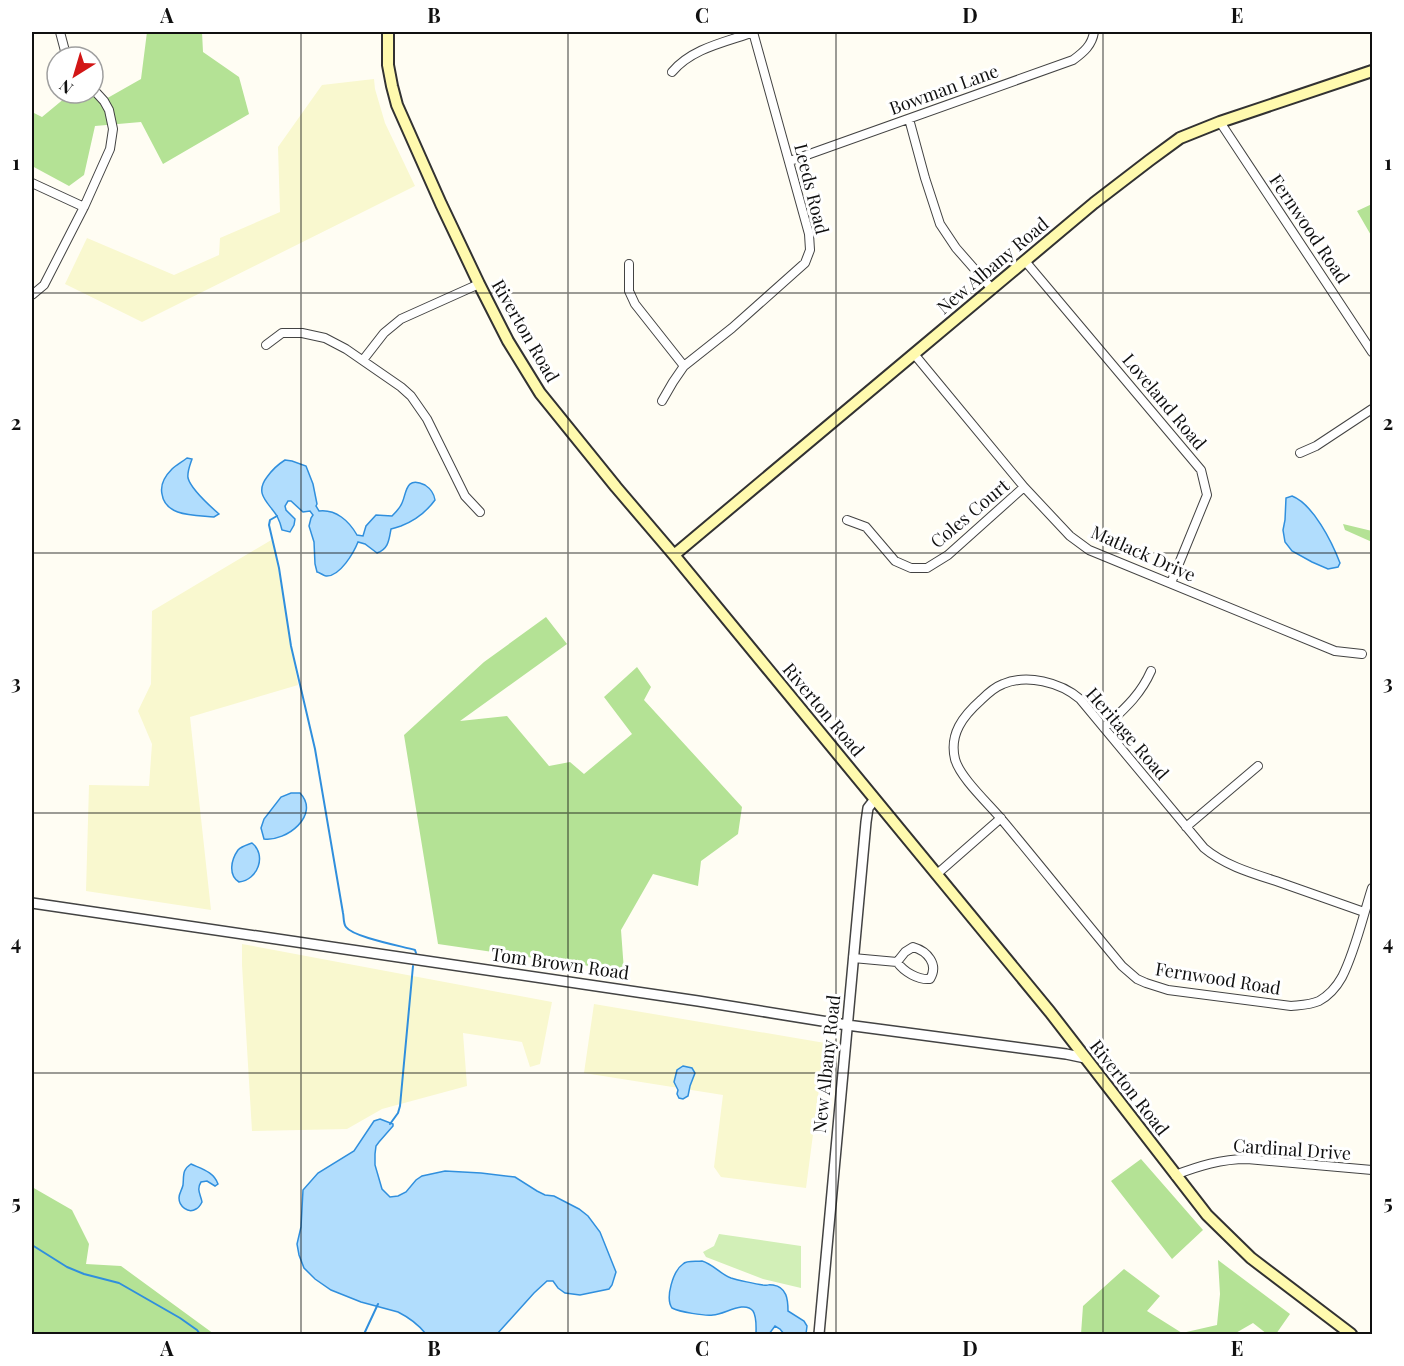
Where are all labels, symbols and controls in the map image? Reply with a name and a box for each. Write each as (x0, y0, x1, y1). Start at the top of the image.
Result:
text: A (159, 1, 174, 28)
text: B (427, 1, 441, 28)
text: C (695, 1, 709, 28)
text: D (962, 1, 978, 28)
text: E (1231, 1, 1243, 28)
north arrow (45, 45, 105, 105)
street label: Bowman Lane (886, 58, 1002, 120)
text: N (54, 75, 77, 99)
street label: Leeds Road (789, 141, 835, 237)
text: 1 (12, 148, 20, 175)
text: 1 (1384, 148, 1392, 175)
street label: Fernwood Road (1264, 169, 1356, 288)
street label: New Albany Road (931, 211, 1054, 319)
street label: Riverton Road (487, 275, 565, 387)
street label: Loveland Road (1117, 348, 1212, 455)
text: 2 (11, 408, 21, 435)
text: 2 (1383, 408, 1393, 435)
street label: Coles Court (925, 473, 1014, 553)
street label: Matlack Drive (1087, 519, 1199, 587)
street label: Riverton Road (778, 658, 870, 762)
text: 3 (11, 668, 21, 695)
text: 3 (1383, 668, 1393, 695)
street label: Heritage Road (1081, 682, 1175, 785)
text: 4 (11, 928, 21, 955)
text: 4 (1383, 928, 1393, 955)
street label: Tom Brown Road (489, 941, 631, 985)
street label: Fernwood Road (1154, 956, 1283, 1000)
street label: New Albany Road (807, 993, 845, 1134)
street label: Riverton Road (1085, 1035, 1175, 1141)
street label: Cardinal Drive (1232, 1133, 1352, 1165)
text: 5 (11, 1188, 21, 1215)
text: 5 (1383, 1188, 1393, 1215)
text: A (159, 1334, 174, 1361)
text: B (427, 1334, 441, 1361)
text: C (695, 1334, 709, 1361)
text: D (962, 1334, 978, 1361)
text: E (1231, 1334, 1243, 1361)

